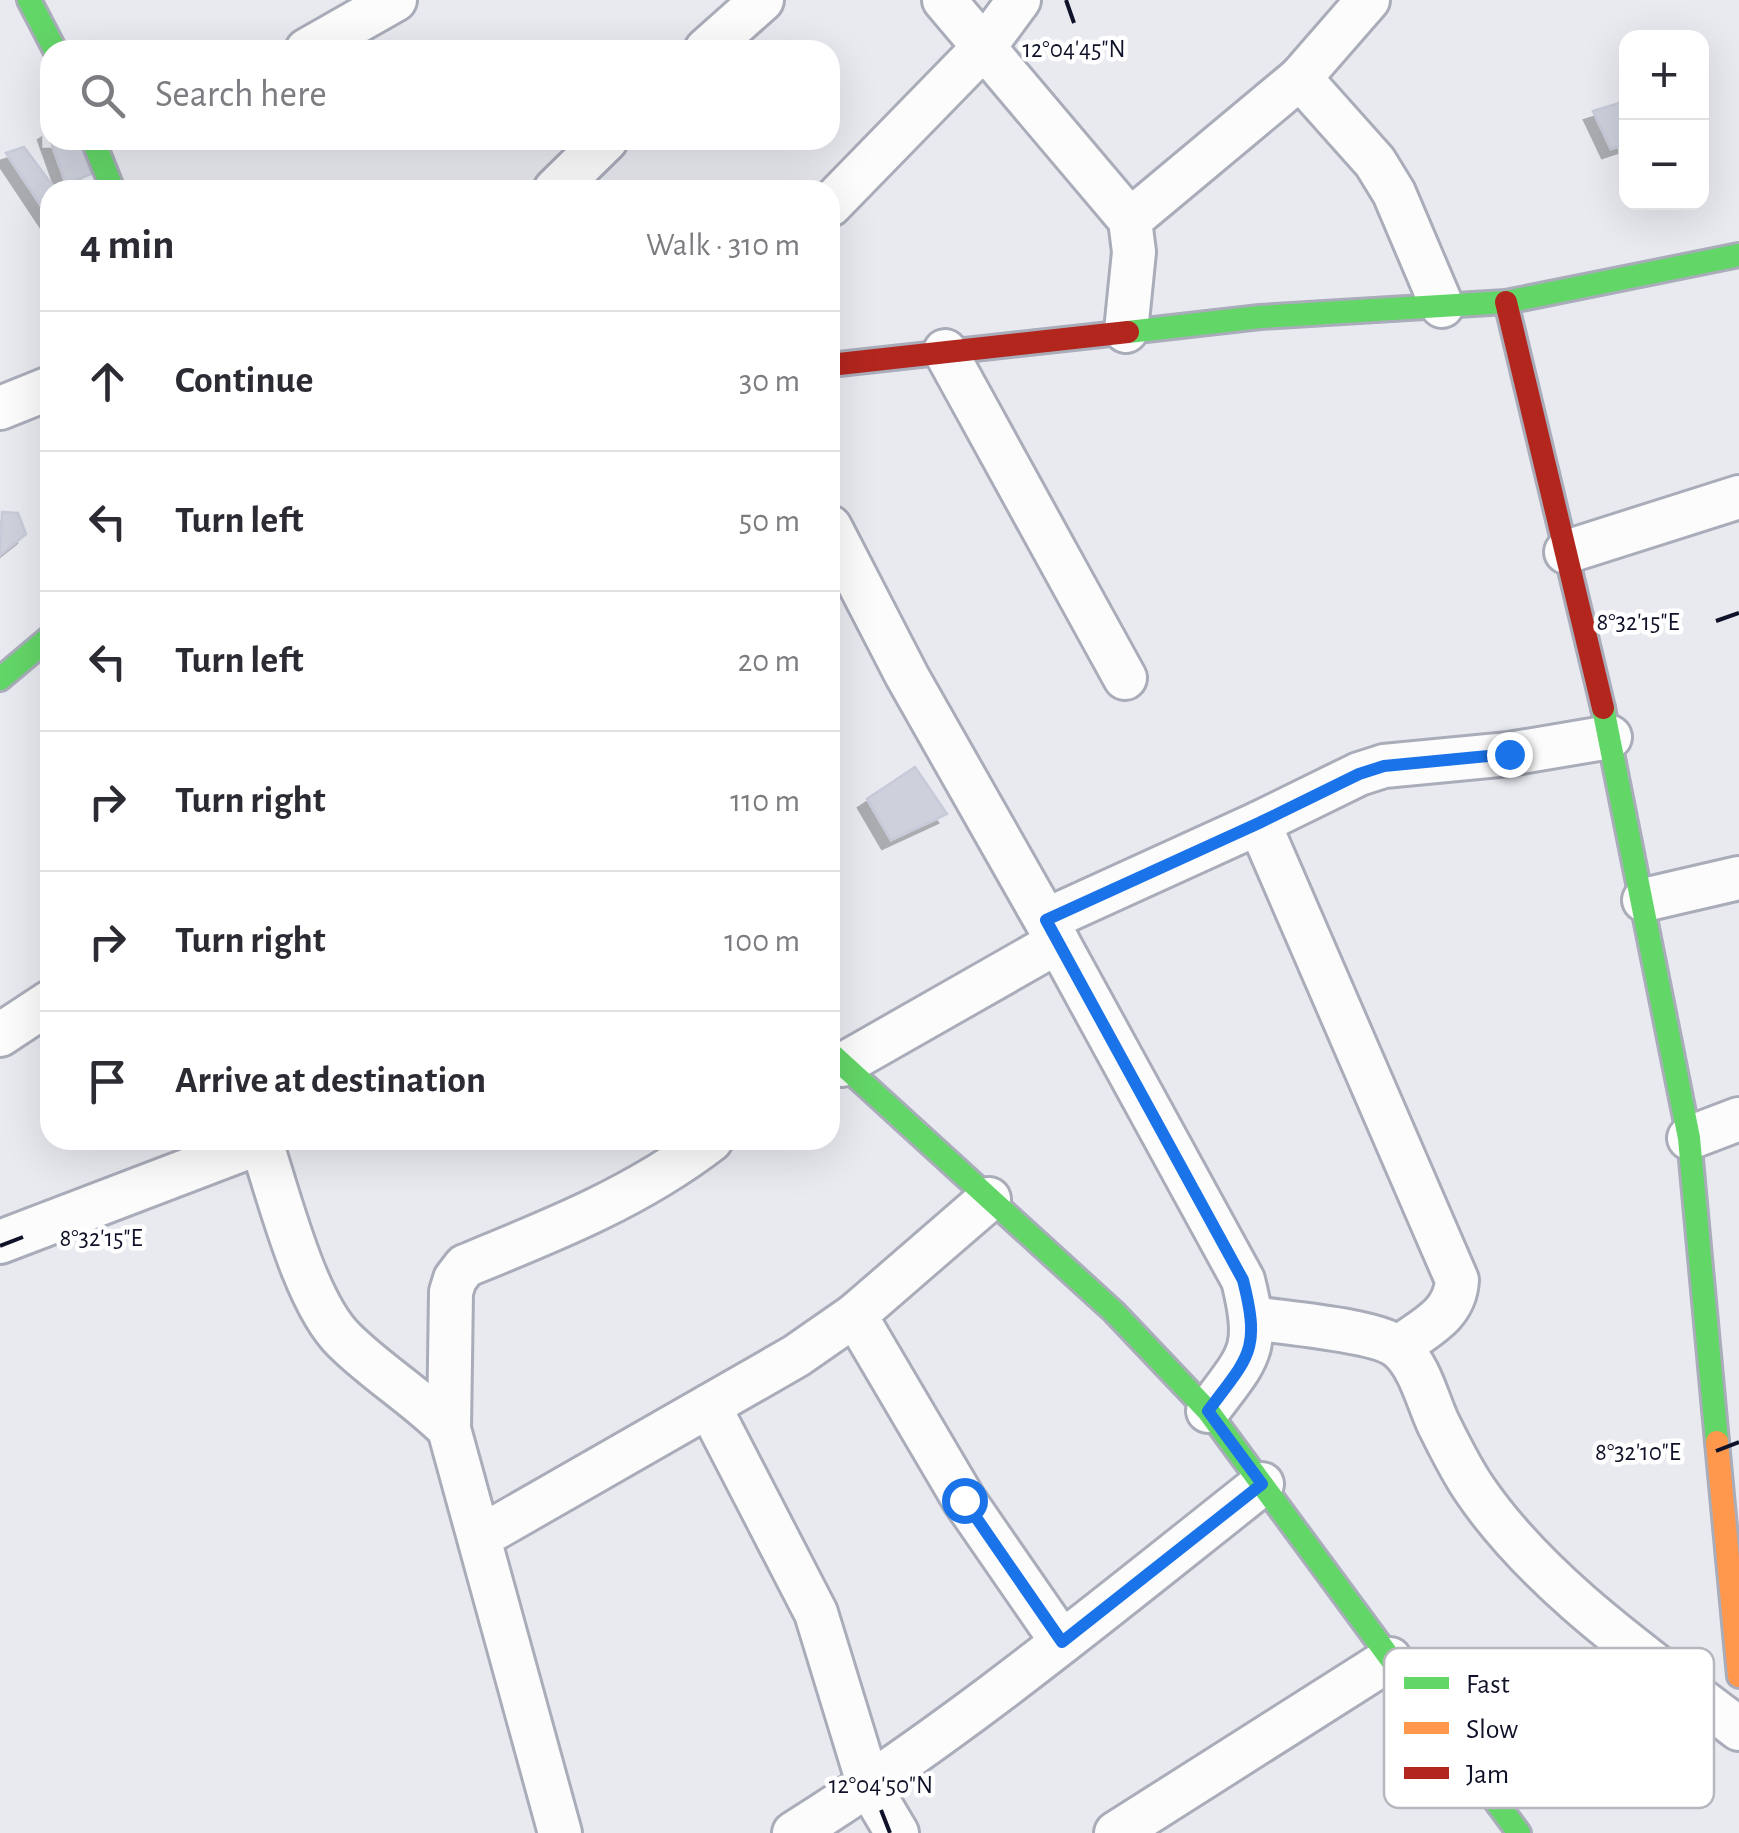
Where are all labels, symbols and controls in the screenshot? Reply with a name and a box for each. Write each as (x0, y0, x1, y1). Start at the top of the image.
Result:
map controls (1619, 30, 1709, 210)
button: + (1619, 30, 1709, 120)
text: 12°04'45"N (1022, 37, 1126, 62)
search box (40, 40, 840, 150)
icon: search (75, 68, 130, 123)
text: Search here (155, 76, 327, 114)
button: − (1619, 120, 1709, 210)
text: 4 min (80, 224, 175, 266)
text: Walk · 310 m (646, 229, 800, 261)
icon: ahead (80, 354, 135, 409)
text: Continue (175, 362, 313, 400)
text: 30 m (739, 365, 800, 397)
icon: left (80, 494, 135, 549)
text: Turn left (175, 502, 303, 540)
text: 50 m (739, 505, 800, 537)
text: 8°32'15"E (1596, 610, 1680, 635)
icon: left (80, 634, 135, 689)
text: Turn left (175, 642, 303, 680)
text: 20 m (738, 645, 800, 677)
route end (1487, 732, 1533, 778)
icon: right (80, 774, 135, 829)
text: Turn right (175, 782, 325, 820)
text: 110 m (730, 785, 800, 817)
icon: right (80, 914, 135, 969)
text: Turn right (175, 922, 325, 960)
text: 100 m (724, 925, 800, 957)
icon: arrive (80, 1054, 135, 1109)
text: Arrive at destination (175, 1062, 486, 1100)
text: 8°32'15"E (59, 1226, 143, 1251)
text: 8°32'10"E (1595, 1440, 1681, 1465)
route start (942, 1478, 988, 1524)
legend (1384, 1648, 1714, 1808)
text: Fast (1466, 1671, 1510, 1699)
text: Slow (1466, 1716, 1518, 1744)
text: Jam (1466, 1761, 1509, 1789)
text: 12°04'50"N (829, 1773, 933, 1798)

